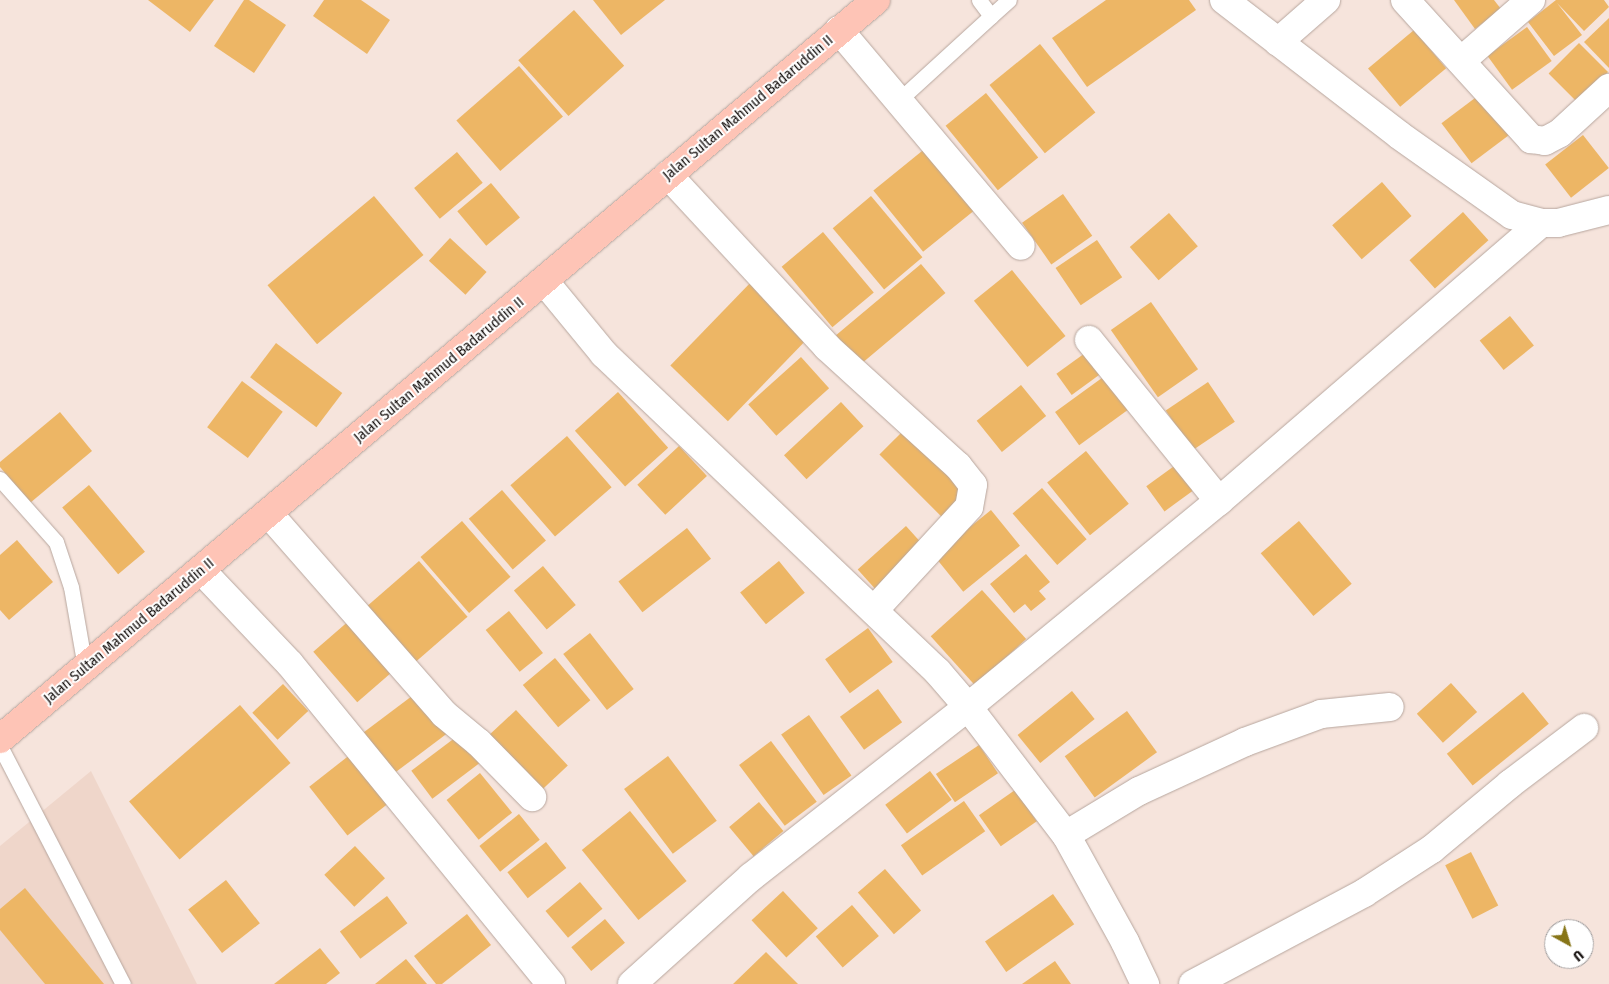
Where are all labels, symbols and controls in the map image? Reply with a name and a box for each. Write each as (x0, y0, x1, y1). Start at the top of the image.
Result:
street label: Jalan Sultan Mahmud Badaruddin II (659, 31, 837, 185)
street label: Jalan Sultan Mahmud Badaruddin II (350, 293, 528, 447)
street label: Jalan Sultan Mahmud Badaruddin II (40, 554, 218, 708)
north arrow (1544, 919, 1594, 969)
text: U (1570, 946, 1587, 964)

